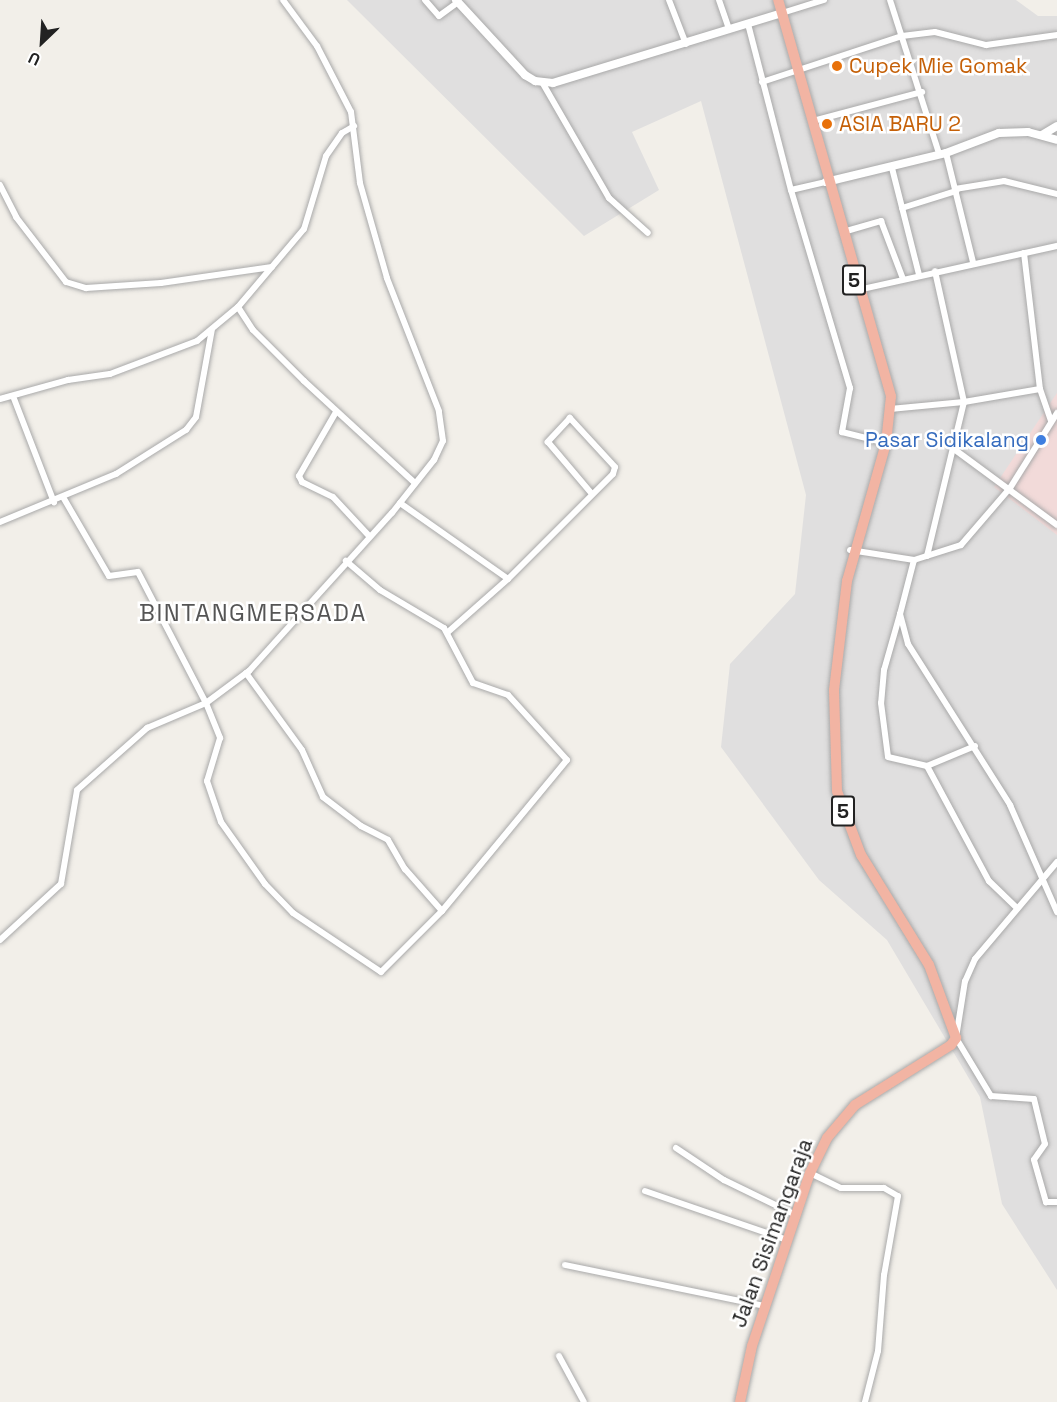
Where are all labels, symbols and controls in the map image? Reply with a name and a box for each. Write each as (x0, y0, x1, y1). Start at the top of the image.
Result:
north arrow (12, 12, 72, 72)
text: U (25, 47, 44, 71)
place label: Cupek Mie Gomak (849, 53, 1027, 79)
marker: Cupek Mie Gomak (830, 59, 844, 73)
place label: ASIA BARU 2 (839, 111, 961, 137)
marker: ASIA BARU 2 (820, 117, 834, 131)
road number: 5 (842, 263, 866, 297)
place label: Pasar Sidikalang (865, 427, 1029, 453)
marker: Pasar Sidikalang (1034, 433, 1048, 447)
district label: BINTANGMERSADA (139, 599, 367, 627)
road number: 5 (831, 794, 855, 828)
street label: Jalan Sisimangaraja (726, 1135, 818, 1331)

